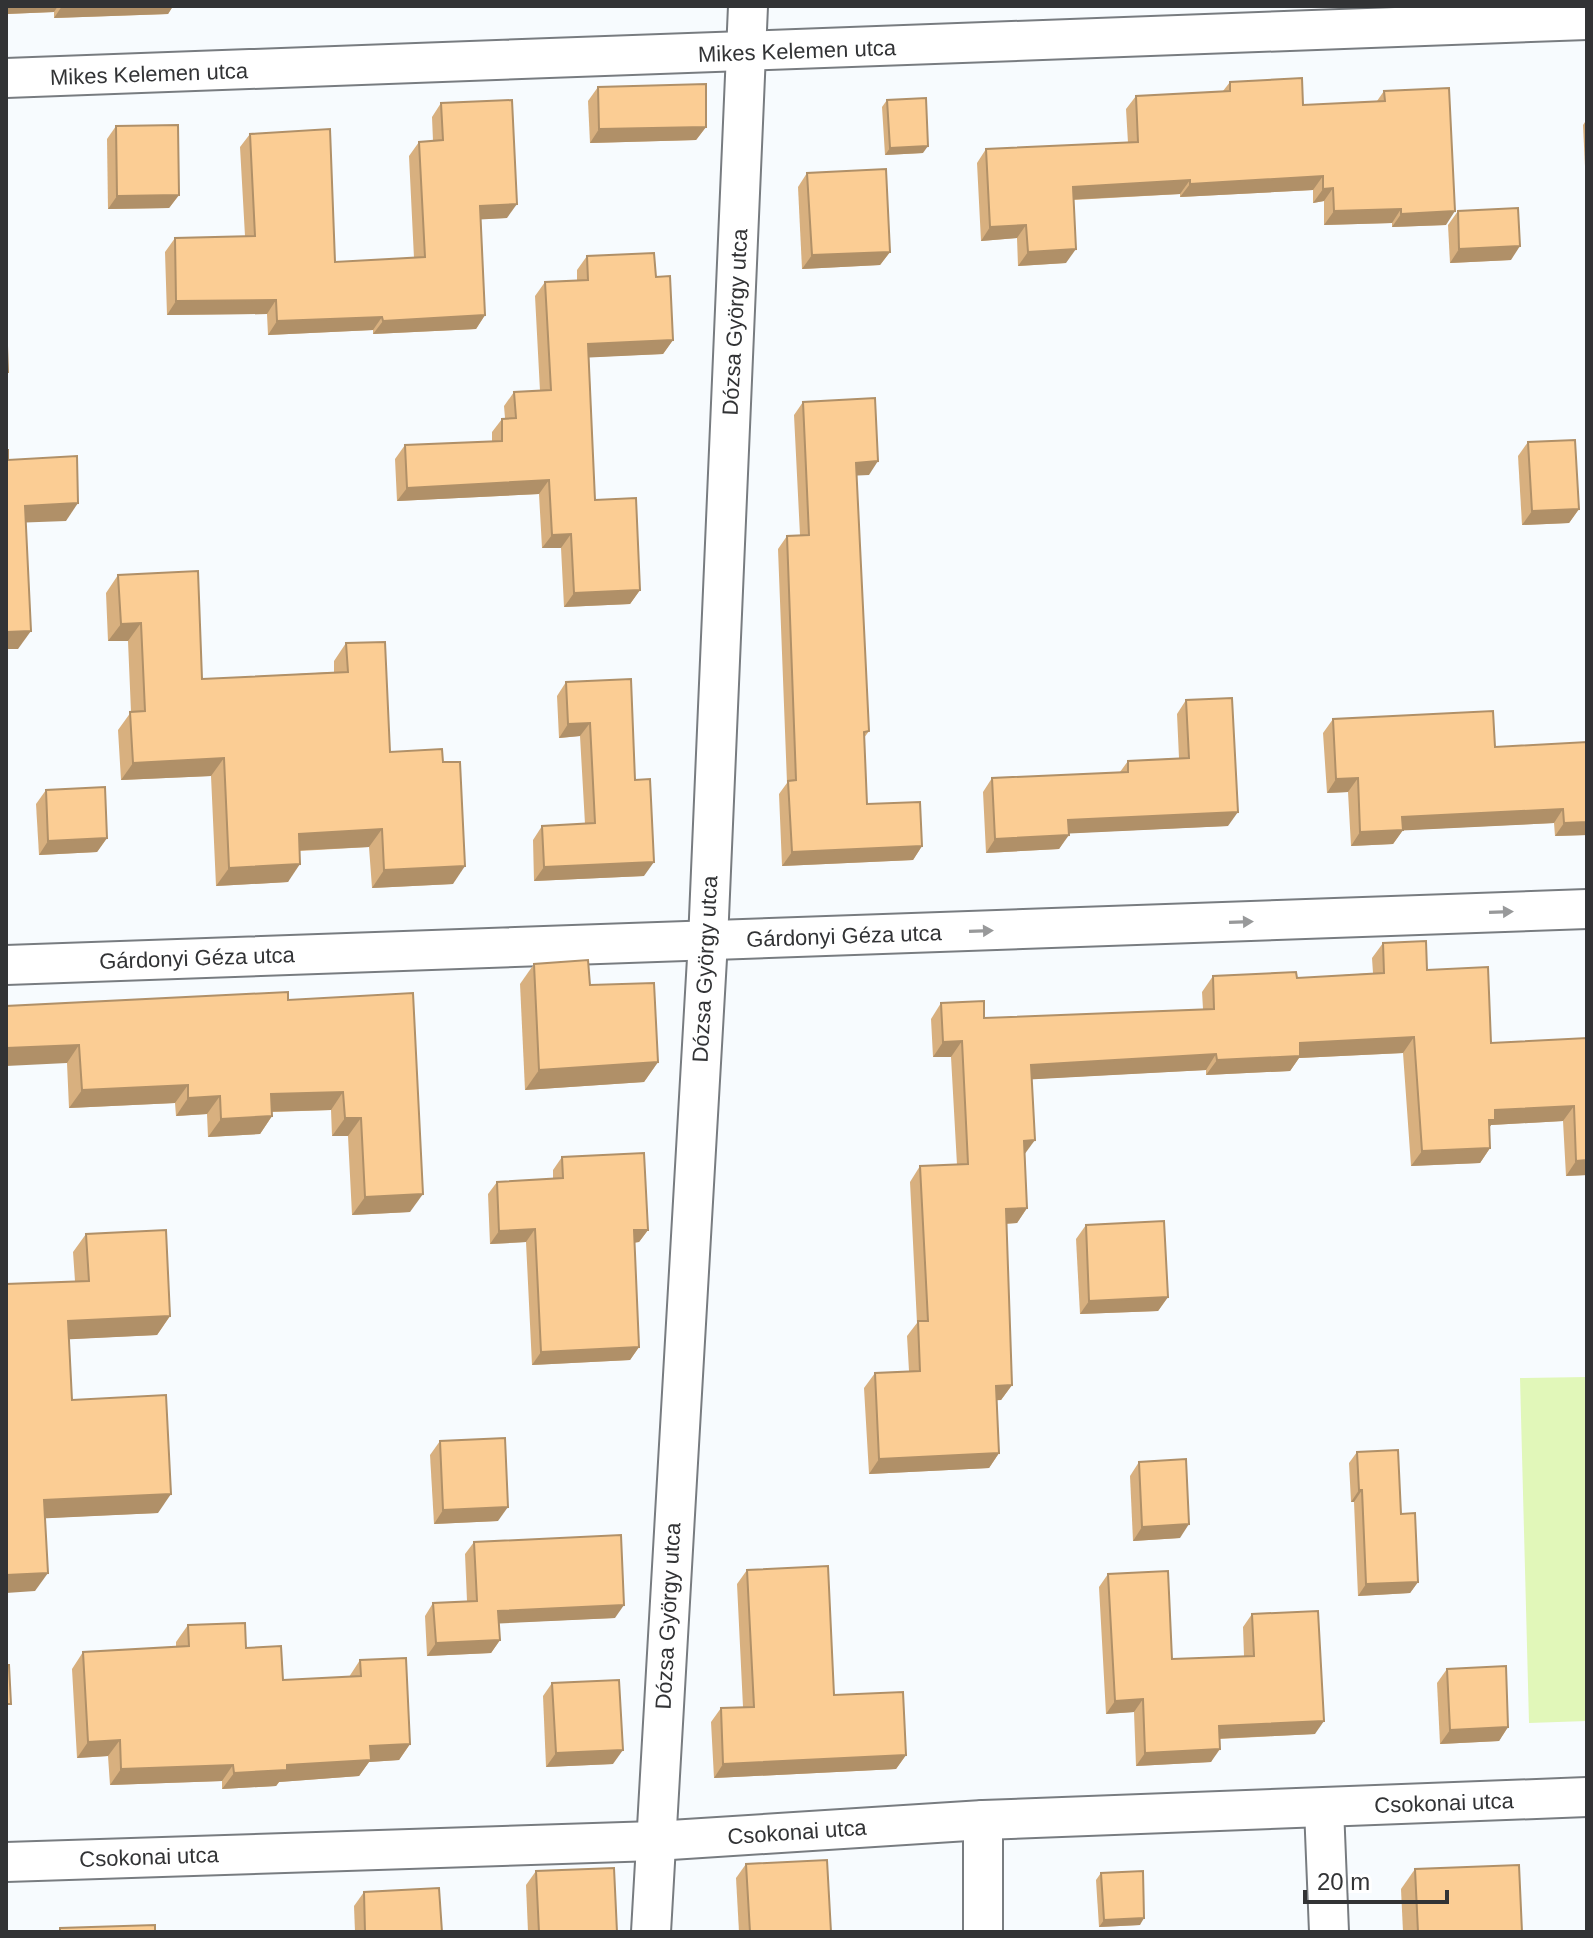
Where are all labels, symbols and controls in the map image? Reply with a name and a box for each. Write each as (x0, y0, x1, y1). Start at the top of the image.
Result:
street label: Mikes Kelemen utca (698, 35, 897, 67)
street label: Mikes Kelemen utca (50, 58, 249, 90)
street label: Dózsa György utca (718, 227, 752, 416)
street label: Dózsa György utca (688, 874, 722, 1063)
one-way arrow (1489, 906, 1514, 919)
one-way arrow (1229, 915, 1254, 928)
street label: Gárdonyi Géza utca (746, 920, 943, 952)
one-way arrow (969, 925, 994, 938)
street label: Gárdonyi Géza utca (99, 942, 296, 974)
street label: Dózsa György utca (651, 1521, 685, 1710)
street label: Csokonai utca (1374, 1788, 1515, 1818)
street label: Csokonai utca (727, 1815, 868, 1849)
street label: Csokonai utca (79, 1842, 220, 1872)
scale bar (1305, 1854, 1447, 1904)
text: 20 m (1317, 1868, 1370, 1895)

